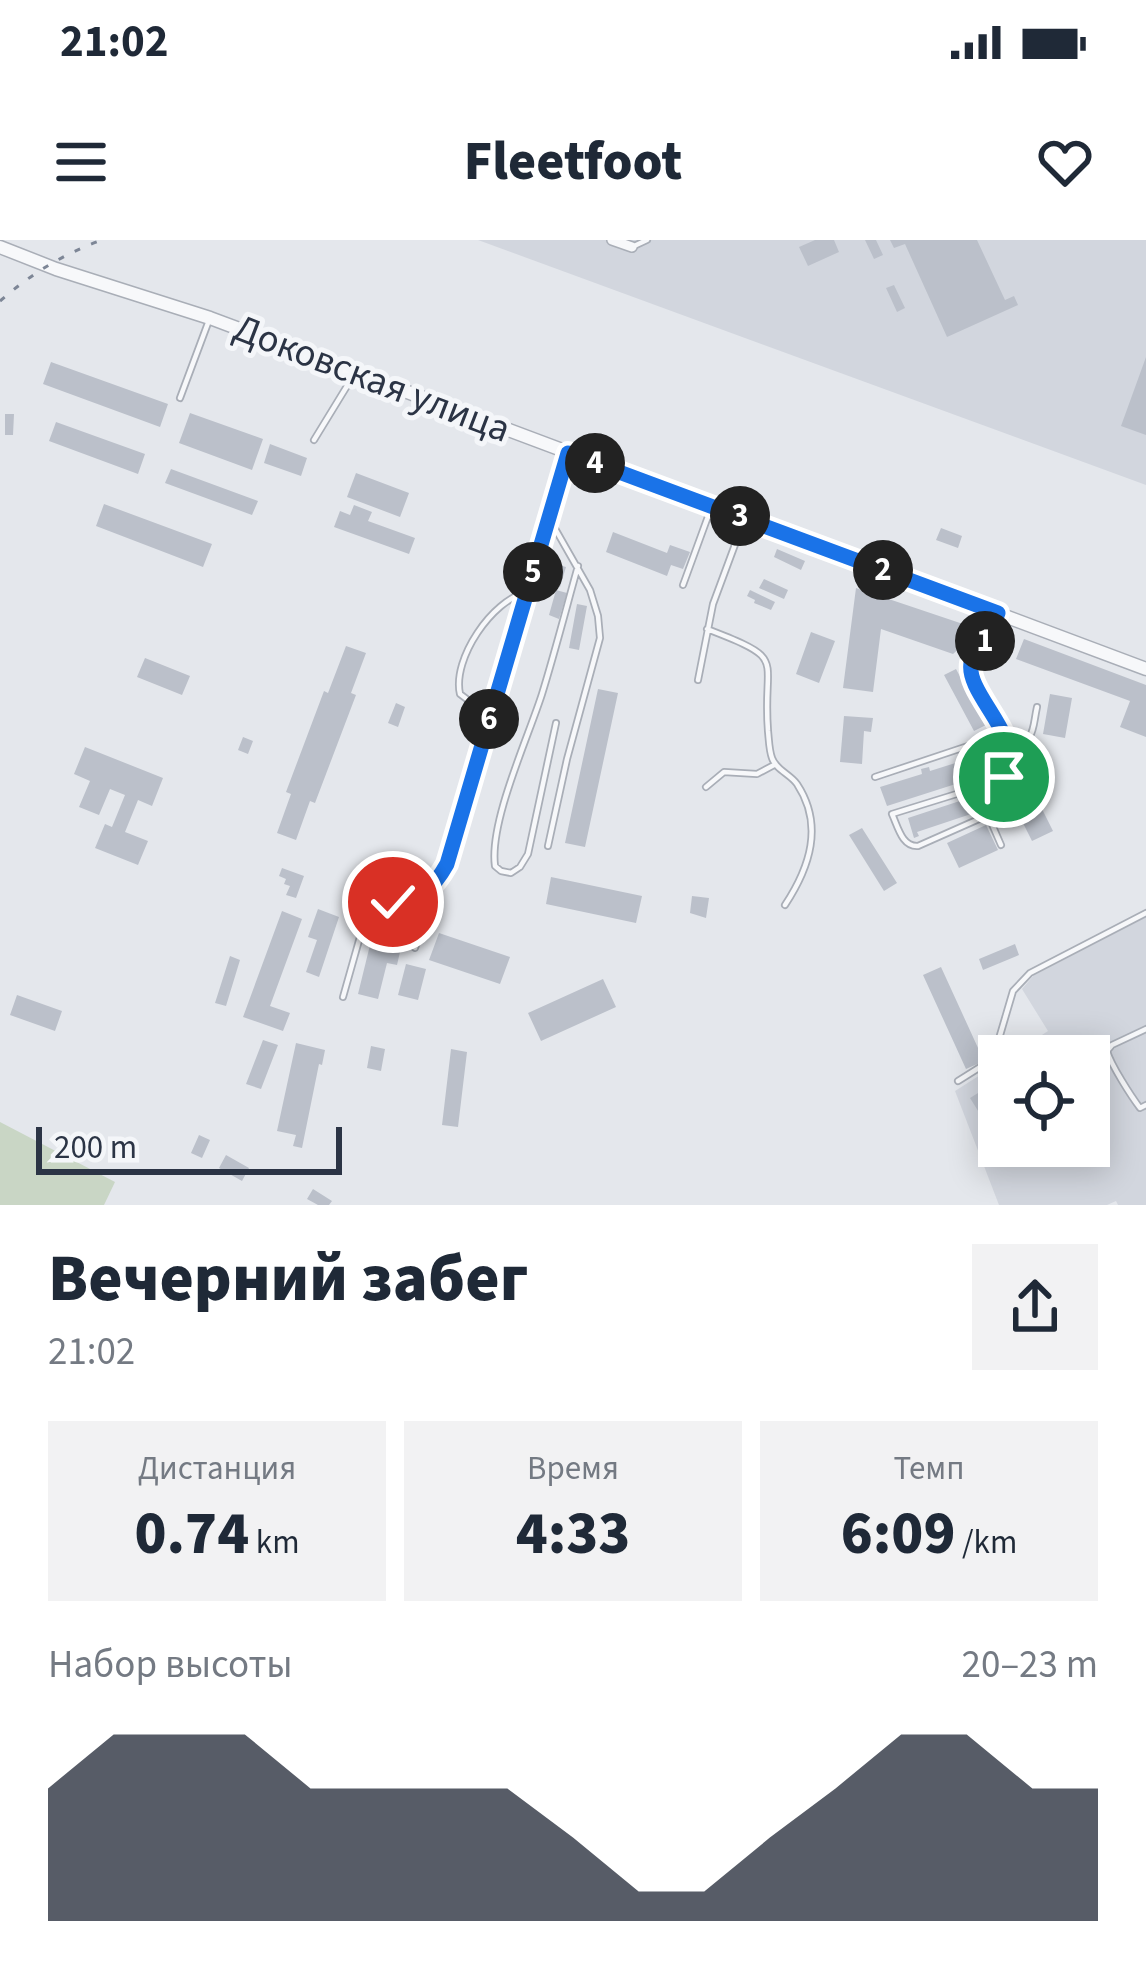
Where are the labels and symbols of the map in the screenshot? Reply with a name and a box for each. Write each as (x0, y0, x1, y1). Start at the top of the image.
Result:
street label: Доковская улица (225, 300, 519, 458)
pin: 4 (565, 433, 625, 493)
pin: 3 (710, 486, 770, 546)
pin: 2 (853, 540, 913, 600)
pin: 5 (503, 542, 563, 602)
pin: 1 (955, 611, 1015, 671)
pin: 6 (459, 689, 519, 749)
pin (953, 726, 1055, 828)
pin (342, 851, 444, 953)
scale bar (36, 1121, 342, 1174)

